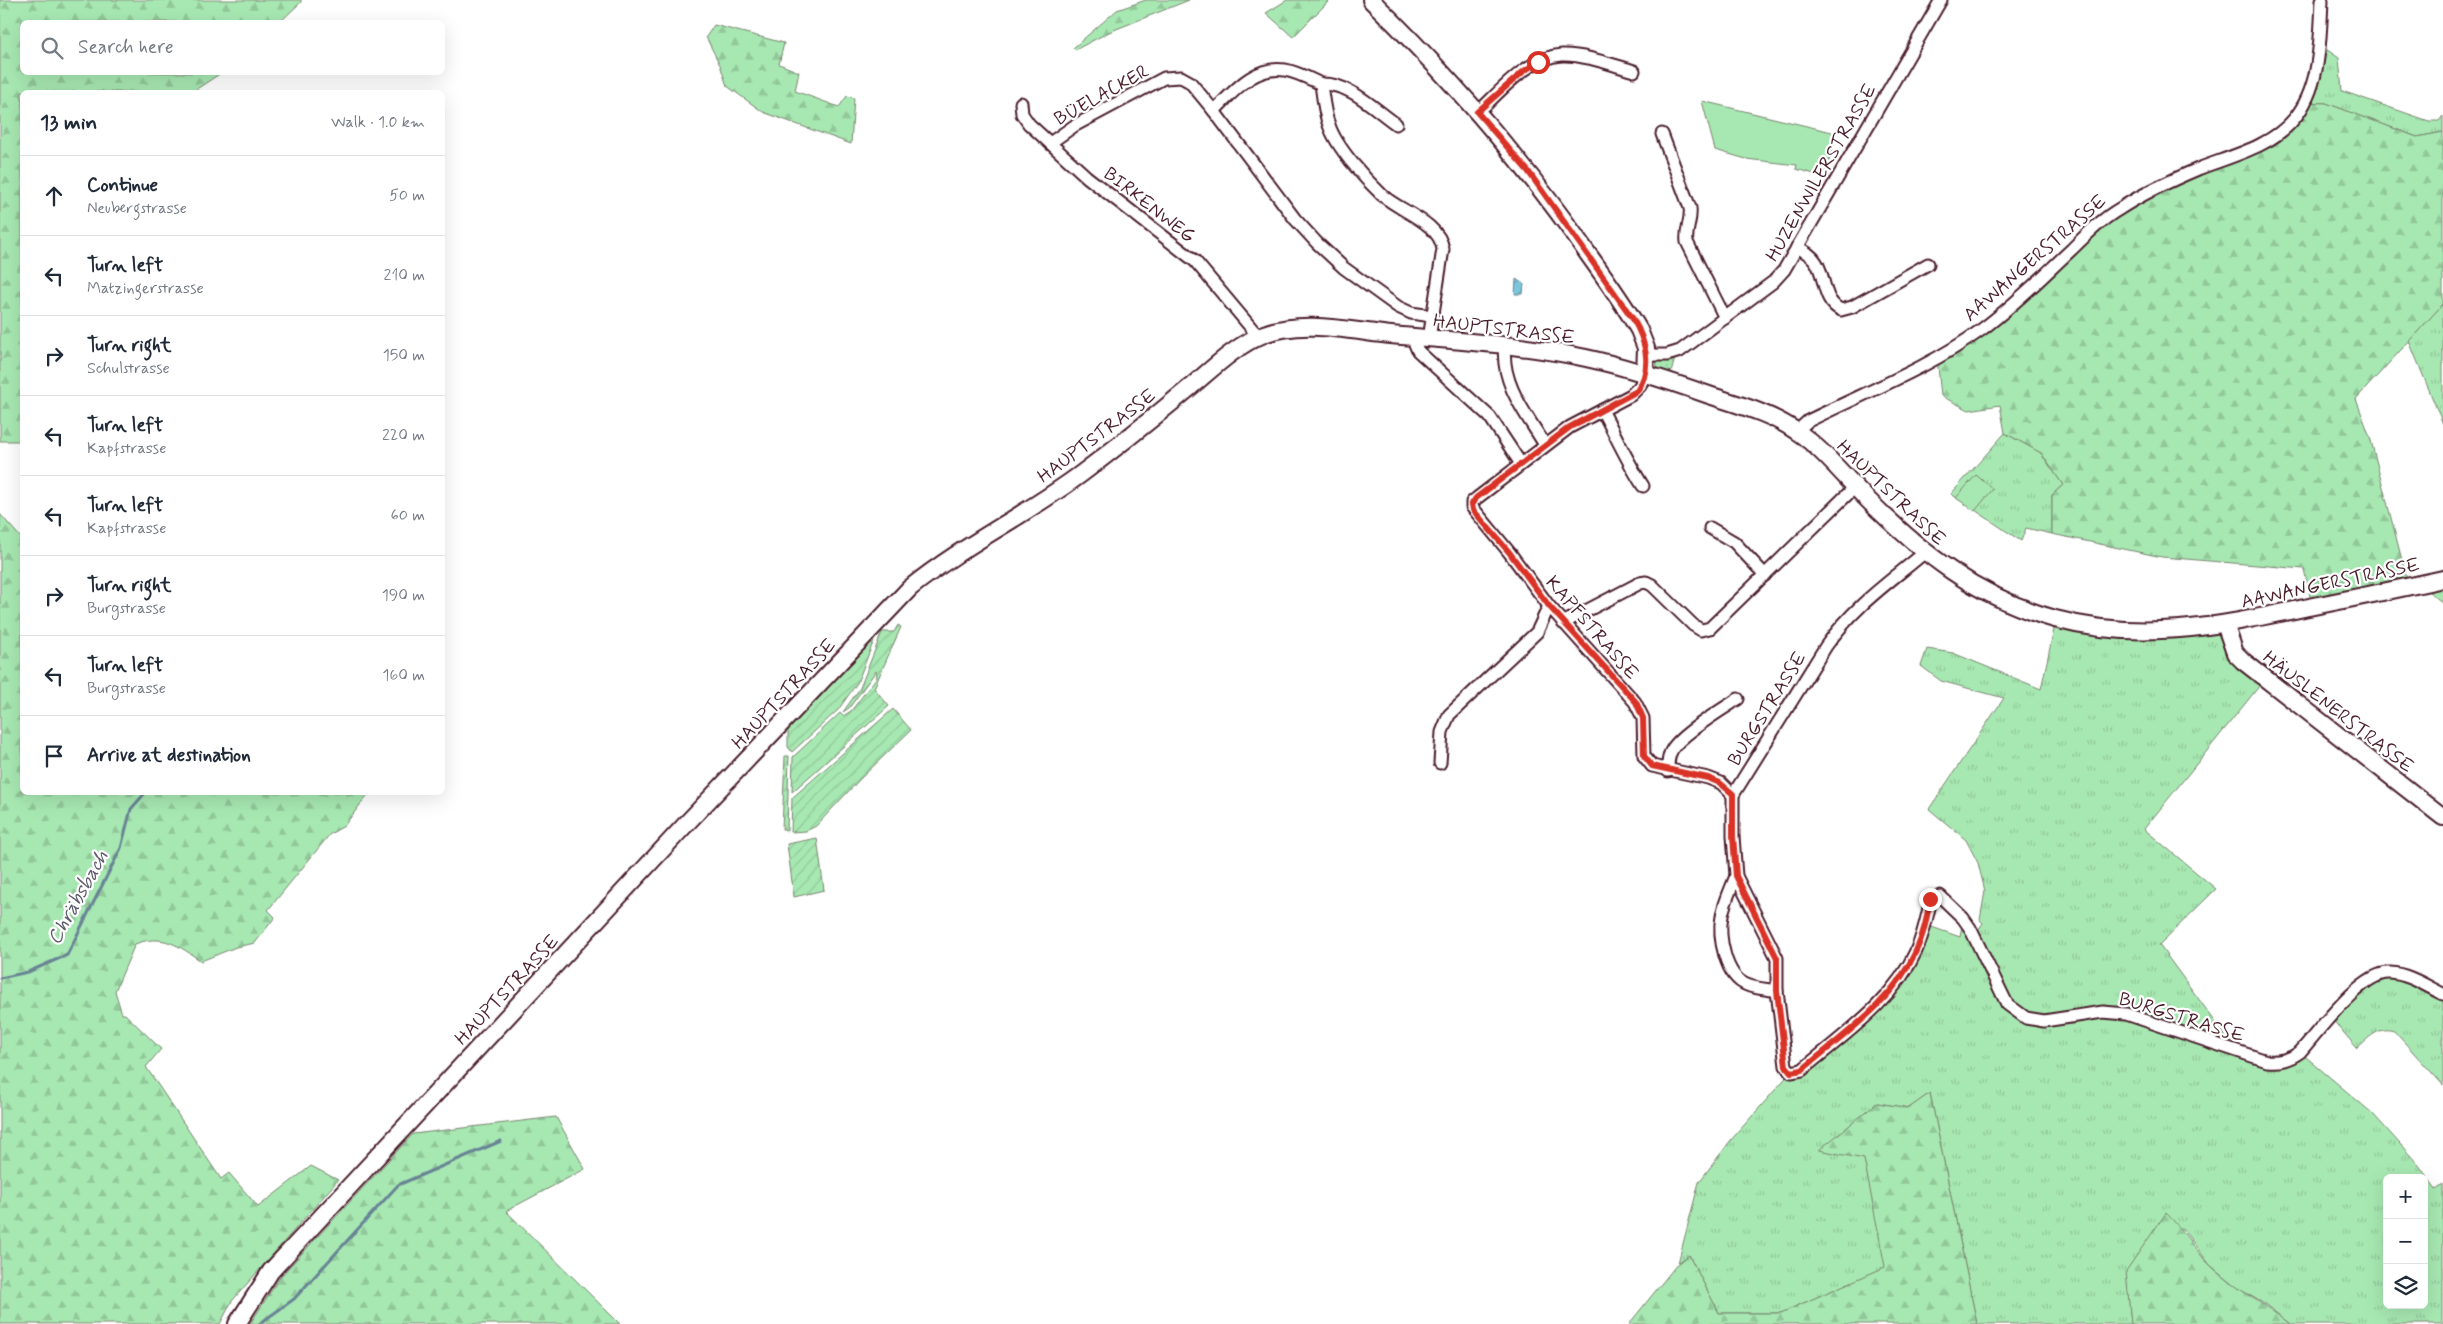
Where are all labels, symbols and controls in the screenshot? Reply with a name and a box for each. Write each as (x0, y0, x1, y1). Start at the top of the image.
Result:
search box (20, 20, 445, 75)
icon: search (38, 34, 66, 62)
text: Search here (78, 35, 174, 60)
route start (1527, 51, 1550, 74)
street label: BÜELACKER (1050, 59, 1154, 132)
street label: HUZENWILERSTRASSE (1760, 79, 1882, 266)
text: 13 min (40, 109, 97, 137)
text: Walk · 1.0 km (331, 112, 425, 133)
street label: BIRKENWEG (1098, 161, 1200, 249)
text: Continue (87, 173, 158, 198)
icon: ahead (40, 182, 68, 210)
text: 50 m (389, 185, 425, 206)
street label: AAWANGERSTRASSE (1958, 189, 2112, 327)
text: Neubergstrasse (87, 198, 187, 219)
text: Turn left (87, 253, 163, 278)
icon: left (40, 262, 68, 290)
text: 210 m (384, 265, 425, 286)
text: Matzingerstrasse (87, 278, 204, 299)
street label: HAUPTSTRASSE (1432, 308, 1576, 351)
text: Turn right (87, 333, 171, 358)
icon: right (40, 342, 68, 370)
text: 150 m (383, 345, 425, 366)
text: Schulstrasse (87, 358, 170, 379)
street label: HAUPTSTRASSE (1032, 383, 1161, 489)
text: Turn left (87, 413, 163, 438)
icon: left (40, 422, 68, 450)
text: 220 m (382, 425, 425, 446)
street label: HAUPTSTRASSE (1831, 435, 1951, 552)
text: Kapfstrasse (87, 438, 166, 459)
text: Turn left (87, 493, 163, 518)
icon: left (40, 502, 68, 530)
text: 60 m (391, 505, 425, 526)
text: Kapfstrasse (87, 518, 166, 539)
street label: AAWANGERSTRASSE (2239, 552, 2422, 615)
street label: KAPFSTRASSE (1540, 571, 1644, 685)
text: Turn right (87, 573, 171, 598)
icon: right (40, 582, 68, 610)
text: 190 m (382, 585, 425, 606)
text: Burgstrasse (87, 598, 166, 619)
street label: HAUPTSTRASSE (726, 633, 842, 755)
street label: HÄUSLENERSTRASSE (2258, 645, 2419, 779)
street label: BURGSTRASSE (1722, 647, 1812, 771)
text: Turn left (87, 653, 163, 678)
icon: left (40, 662, 68, 690)
text: 160 m (382, 665, 425, 686)
text: Burgstrasse (87, 678, 166, 699)
icon: arrive (40, 742, 68, 770)
text: Arrive at destination (87, 743, 251, 768)
water label: Chräbsbach (41, 845, 115, 950)
route end (1919, 888, 1942, 911)
street label: HAUPTSTRASSE (449, 929, 565, 1051)
street label: BURGSTRASSE (2116, 986, 2248, 1048)
map controls (2383, 1174, 2428, 1309)
button: + (2383, 1174, 2428, 1219)
button: − (2383, 1219, 2428, 1264)
button: layers (2383, 1264, 2428, 1309)

